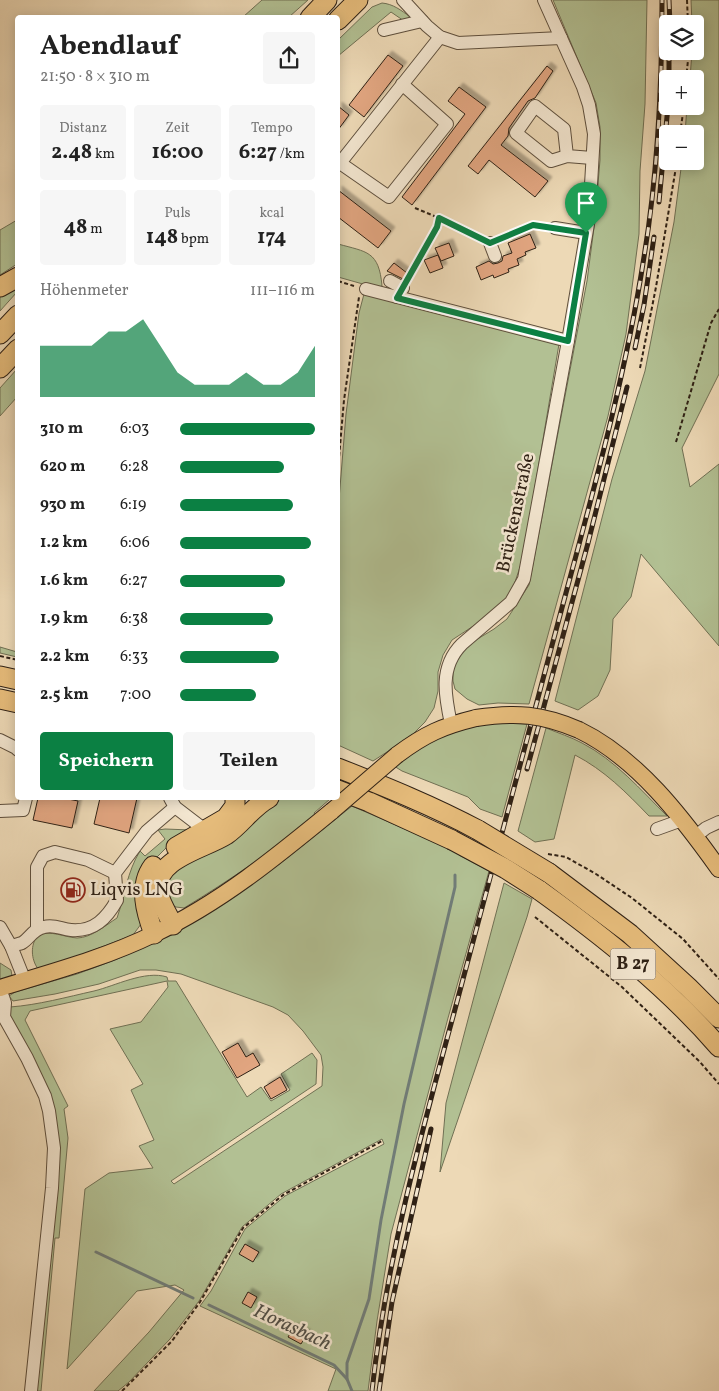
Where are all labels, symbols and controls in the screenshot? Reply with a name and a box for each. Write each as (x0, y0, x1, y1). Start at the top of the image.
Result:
map controls (659, 15, 704, 170)
button: layers (659, 15, 704, 60)
text: Abendlauf (40, 27, 179, 66)
button: share (263, 32, 315, 84)
text: 21:50 · 8 × 310 m (40, 66, 150, 88)
button: + (659, 70, 704, 115)
text: Distanz (59, 119, 107, 138)
text: Zeit (165, 119, 190, 138)
text: Tempo (251, 119, 293, 138)
button: − (659, 125, 704, 170)
text: 2.48 (51, 138, 92, 167)
text: 16:00 (151, 138, 204, 167)
text: 6:27 (239, 138, 277, 167)
text: km (92, 145, 115, 164)
text: /km (277, 145, 305, 164)
pin (565, 182, 607, 233)
icon: arrive (572, 189, 600, 217)
text: Puls (164, 204, 191, 223)
text: kcal (259, 204, 284, 223)
text: 48 (64, 213, 88, 242)
text: m (88, 220, 103, 239)
text: 148 (146, 223, 178, 252)
text: 174 (257, 223, 287, 252)
text: bpm (178, 230, 209, 249)
text: Höhenmeter (40, 280, 129, 302)
text: 111–116 m (250, 280, 315, 302)
text: 310 m (40, 418, 83, 440)
text: 6:03 (120, 418, 149, 440)
street label: Brückenstraße (491, 451, 541, 575)
text: 620 m (40, 456, 86, 478)
text: 6:28 (120, 456, 149, 478)
text: 930 m (40, 494, 85, 516)
text: 6:19 (120, 494, 146, 516)
text: 1.2 km (40, 532, 88, 554)
text: 6:06 (120, 532, 150, 554)
text: 1.6 km (40, 570, 88, 592)
text: 6:27 (120, 570, 148, 592)
text: 1.9 km (40, 608, 88, 630)
text: 6:38 (120, 608, 148, 630)
text: 2.2 km (40, 646, 90, 668)
text: 6:33 (120, 646, 148, 668)
text: 2.5 km (40, 684, 89, 706)
text: 7:00 (120, 684, 151, 706)
button: Speichern (40, 732, 173, 790)
button: Teilen (183, 732, 315, 790)
fuel station icon: Liqvis LNG (60, 877, 86, 903)
place label: Liqvis LNG (90, 877, 183, 903)
road number: B 27 (610, 949, 656, 980)
water label: Horasbach (249, 1298, 336, 1358)

